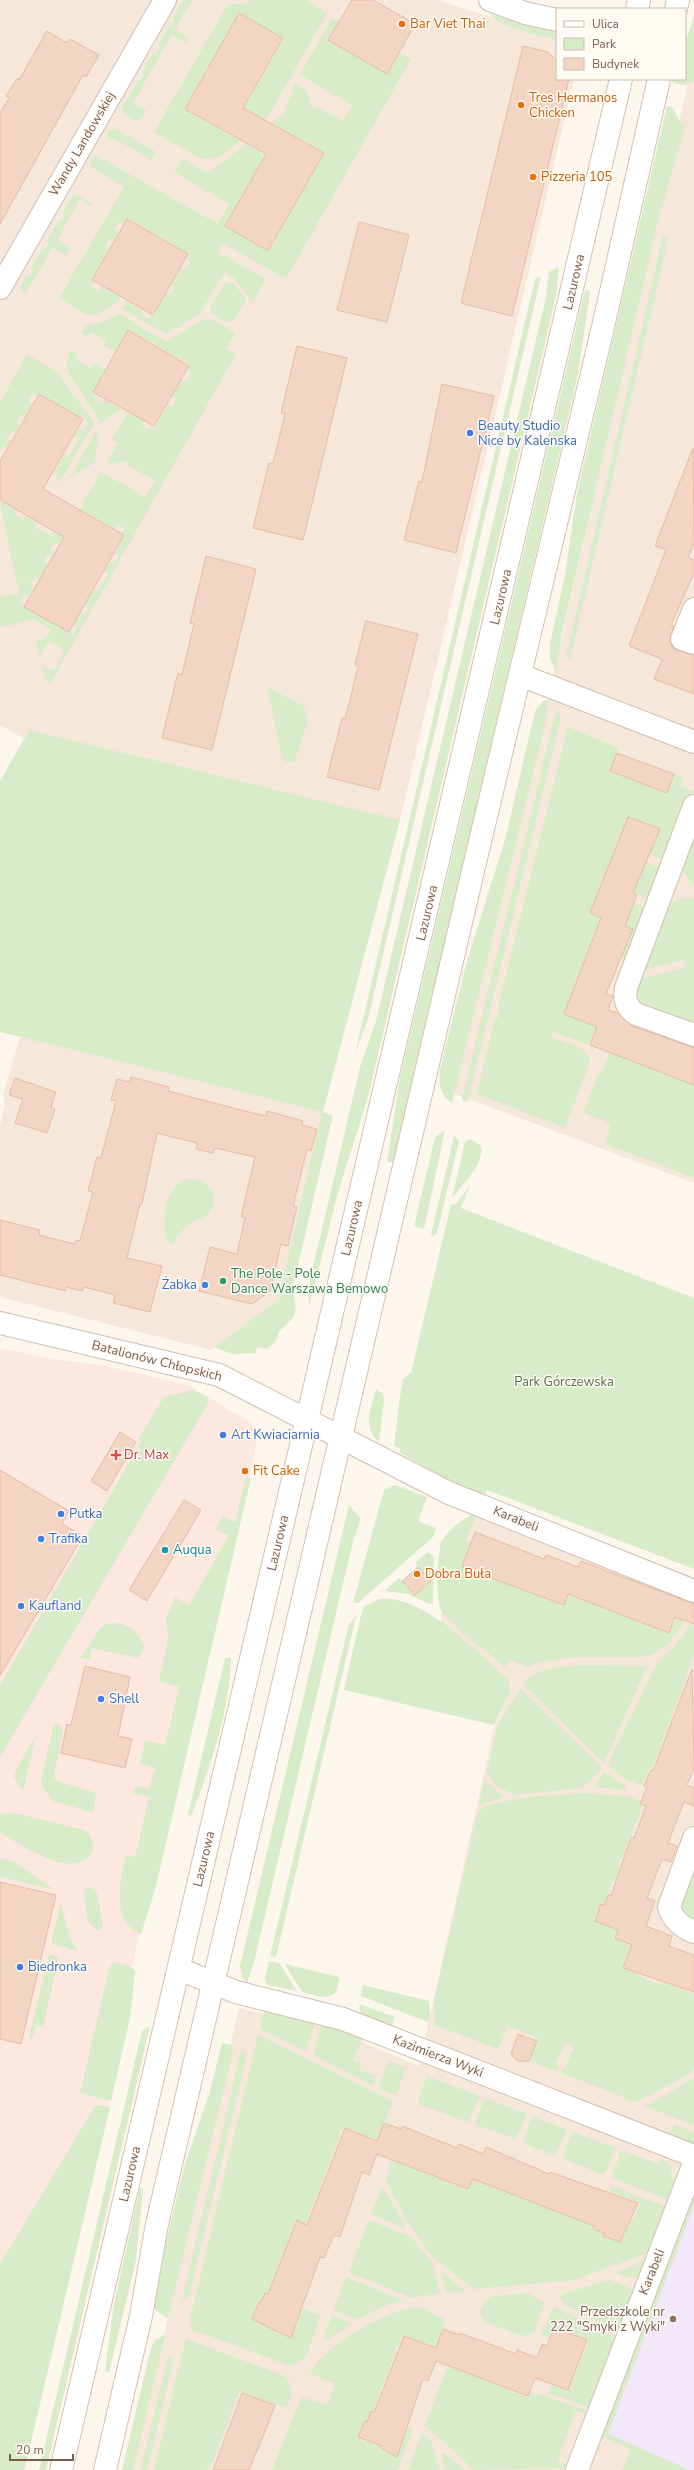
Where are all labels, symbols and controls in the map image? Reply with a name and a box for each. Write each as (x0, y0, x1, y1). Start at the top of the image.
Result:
legend (556, 8, 686, 80)
place label: Bar Viet Thai (410, 15, 486, 33)
text: Ulica (592, 16, 619, 32)
marker: Bar Viet Thai (397, 19, 407, 29)
text: Park (592, 36, 617, 52)
text: Budynek (592, 56, 640, 72)
street label: Wandy Landowskiej (45, 88, 119, 200)
place label: Tres Hermanos Chicken (529, 89, 617, 122)
marker: Tres Hermanos Chicken (516, 100, 526, 110)
place label: Pizzeria 105 (541, 168, 613, 186)
marker: Pizzeria 105 (528, 172, 538, 182)
street label: Lazurowa (559, 252, 589, 312)
place label: Beauty Studio Nice by Kalenska (478, 417, 577, 450)
marker: Beauty Studio Nice by Kalenska (465, 428, 475, 438)
street label: Lazurowa (486, 567, 516, 627)
street label: Lazurowa (412, 883, 442, 943)
street label: Lazurowa (337, 1198, 367, 1258)
place label: The Pole - Pole Dance Warszawa Bemowo (231, 1265, 388, 1298)
place label: Żabka (162, 1275, 197, 1294)
marker: The Pole - Pole Dance Warszawa Bemowo (218, 1276, 228, 1286)
marker: Żabka (200, 1280, 210, 1290)
street label: Batalionów Chłopskich (90, 1336, 224, 1386)
park label: Park Górczewska (514, 1373, 614, 1391)
place label: Art Kwiaciarnia (231, 1426, 320, 1444)
marker: Art Kwiaciarnia (218, 1430, 228, 1440)
place label: Dr. Max (124, 1446, 169, 1464)
marker: Dr. Max (111, 1450, 121, 1460)
place label: Fit Cake (253, 1462, 300, 1480)
marker: Fit Cake (240, 1466, 250, 1476)
street label: Karabeli (490, 1502, 542, 1536)
place label: Putka (69, 1505, 102, 1523)
marker: Putka (56, 1509, 66, 1519)
street label: Lazurowa (263, 1513, 293, 1573)
place label: Trafika (49, 1530, 88, 1548)
marker: Trafika (36, 1534, 46, 1544)
place label: Auqua (173, 1541, 212, 1559)
marker: Auqua (160, 1545, 170, 1555)
place label: Dobra Buła (425, 1565, 491, 1583)
marker: Dobra Buła (412, 1569, 422, 1579)
place label: Kaufland (29, 1597, 81, 1615)
marker: Kaufland (16, 1601, 26, 1611)
place label: Shell (109, 1690, 139, 1708)
marker: Shell (96, 1694, 106, 1704)
street label: Lazurowa (189, 1829, 219, 1889)
place label: Biedronka (28, 1958, 87, 1976)
marker: Biedronka (15, 1962, 25, 1972)
street label: Kazimierza Wyki (390, 2030, 486, 2082)
street label: Lazurowa (115, 2144, 145, 2204)
street label: Karabeli (635, 2246, 669, 2298)
place label: Przedszkole nr 222 "Smyki z Wyki" (550, 2303, 665, 2336)
marker: Przedszkole nr 222 "Smyki z Wyki" (668, 2314, 678, 2324)
scale bar (10, 2436, 73, 2462)
text: 20 m (16, 2442, 44, 2458)

